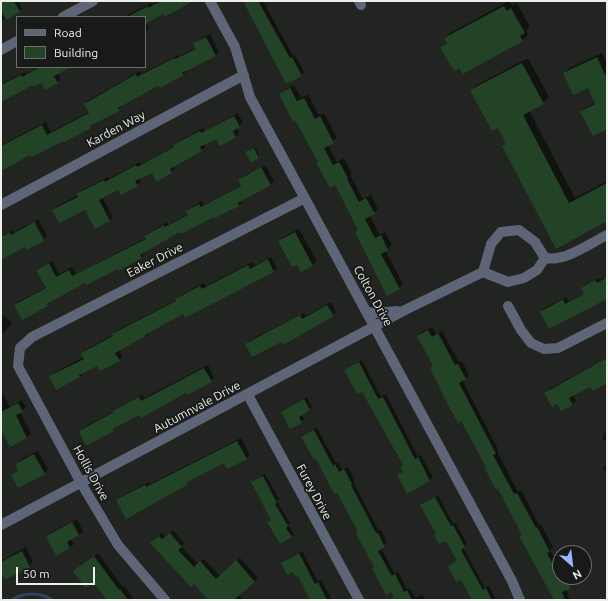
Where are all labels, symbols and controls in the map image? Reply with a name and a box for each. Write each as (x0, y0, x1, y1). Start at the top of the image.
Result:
legend (16, 16, 146, 68)
text: Road (54, 26, 82, 39)
text: Building (54, 46, 98, 59)
street label: Karden Way (84, 108, 148, 150)
street label: Eaker Drive (125, 240, 185, 280)
street label: Colton Drive (350, 263, 396, 329)
street label: Autumnvale Drive (151, 378, 243, 436)
street label: Hollis Drive (70, 443, 112, 503)
street label: Furey Drive (293, 462, 335, 522)
north arrow (552, 545, 592, 585)
scale bar (18, 559, 97, 585)
text: 50 m (23, 567, 50, 580)
text: N (571, 567, 584, 582)

